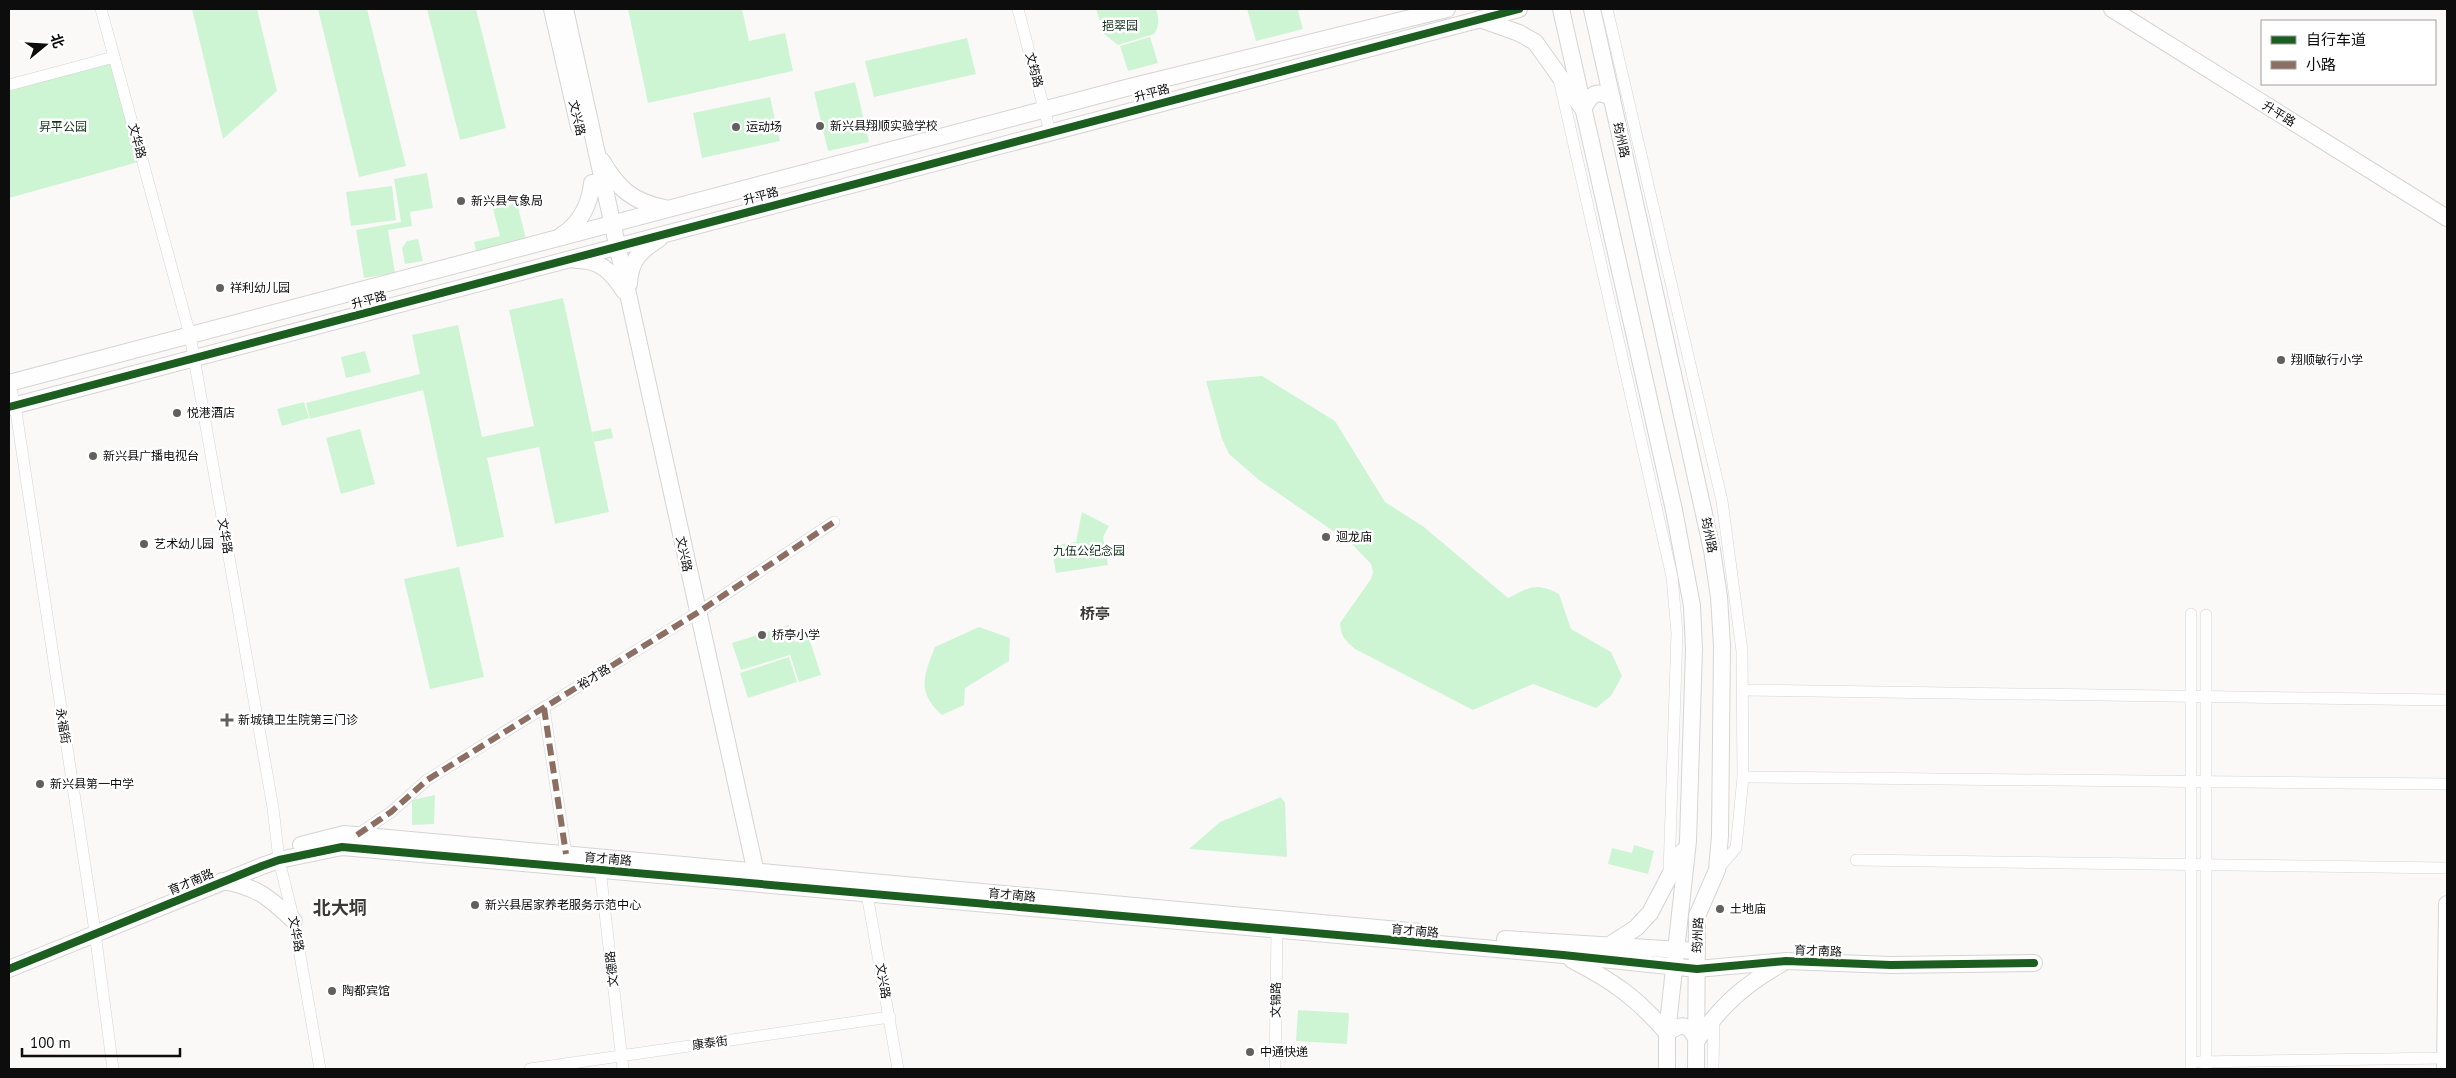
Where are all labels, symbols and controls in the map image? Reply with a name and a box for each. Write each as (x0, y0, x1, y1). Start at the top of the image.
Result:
park label: 挹翠园 (1102, 18, 1138, 33)
north arrow (20, 20, 70, 70)
legend (2261, 20, 2436, 85)
text: 自行车道 (2306, 30, 2366, 49)
text: 北 (47, 32, 68, 50)
street label: 文筠路 (1023, 51, 1046, 89)
text: 小路 (2306, 55, 2336, 74)
street label: 升平路 (1133, 81, 1171, 104)
street label: 升平路 (2260, 98, 2299, 129)
street label: 文兴路 (566, 99, 589, 137)
place label: 新兴县翔顺实验学校 (830, 118, 938, 133)
park label: 昇平公园 (39, 119, 87, 134)
place label: 运动场 (746, 119, 782, 134)
marker: 新兴县翔顺实验学校 (814, 120, 826, 132)
marker: 运动场 (730, 121, 742, 133)
street label: 筠州路 (1610, 121, 1633, 159)
street label: 文华路 (126, 122, 149, 160)
street label: 升平路 (742, 184, 780, 207)
place label: 新兴县气象局 (471, 193, 543, 208)
marker: 新兴县气象局 (455, 195, 467, 207)
place label: 祥利幼儿园 (230, 280, 290, 295)
marker: 祥利幼儿园 (214, 282, 226, 294)
street label: 升平路 (350, 288, 388, 311)
place label: 翔顺敏行小学 (2291, 352, 2363, 367)
marker: 翔顺敏行小学 (2275, 354, 2287, 366)
place label: 悦港酒店 (187, 405, 235, 420)
marker: 悦港酒店 (171, 407, 183, 419)
place label: 新兴县广播电视台 (103, 448, 199, 463)
marker: 新兴县广播电视台 (87, 450, 99, 462)
street label: 筠州路 (1698, 516, 1721, 554)
street label: 文华路 (215, 517, 236, 555)
place label: 迴龙庙 (1336, 529, 1372, 544)
marker: 迴龙庙 (1320, 531, 1332, 543)
street label: 文兴路 (673, 535, 696, 573)
place label: 艺术幼儿园 (154, 536, 214, 551)
marker: 艺术幼儿园 (138, 538, 150, 550)
park label: 九伍公纪念园 (1053, 543, 1125, 558)
district label: 桥亭 (1080, 604, 1110, 623)
place label: 桥亭小学 (772, 627, 820, 642)
marker: 桥亭小学 (756, 629, 768, 641)
street label: 裕才路 (574, 661, 613, 692)
street label: 永福街 (53, 707, 74, 745)
place label: 新城镇卫生院第三门诊 (238, 712, 358, 727)
marker: 新城镇卫生院第三门诊 (220, 713, 234, 727)
place label: 新兴县第一中学 (50, 776, 134, 791)
marker: 新兴县第一中学 (34, 778, 46, 790)
street label: 育才南路 (583, 849, 633, 868)
street label: 育才南路 (166, 865, 216, 898)
street label: 育才南路 (987, 885, 1037, 904)
district label: 北大垌 (313, 896, 367, 919)
place label: 新兴县居家养老服务示范中心 (485, 897, 641, 912)
marker: 新兴县居家养老服务示范中心 (469, 899, 481, 911)
place label: 土地庙 (1730, 901, 1766, 916)
marker: 土地庙 (1714, 903, 1726, 915)
street label: 文华路 (286, 915, 307, 953)
street label: 筠州路 (1689, 917, 1706, 953)
street label: 育才南路 (1390, 921, 1440, 940)
street label: 育才南路 (1794, 942, 1842, 959)
street label: 文德路 (602, 950, 621, 988)
street label: 文兴路 (873, 962, 894, 1000)
street label: 文锦路 (1268, 982, 1283, 1018)
place label: 陶都宾馆 (342, 983, 390, 998)
marker: 陶都宾馆 (326, 985, 338, 997)
scale bar (22, 1026, 180, 1058)
text: 100 m (30, 1033, 71, 1052)
street label: 康泰街 (691, 1033, 729, 1052)
place label: 中通快递 (1260, 1044, 1308, 1059)
marker: 中通快递 (1244, 1046, 1256, 1058)

